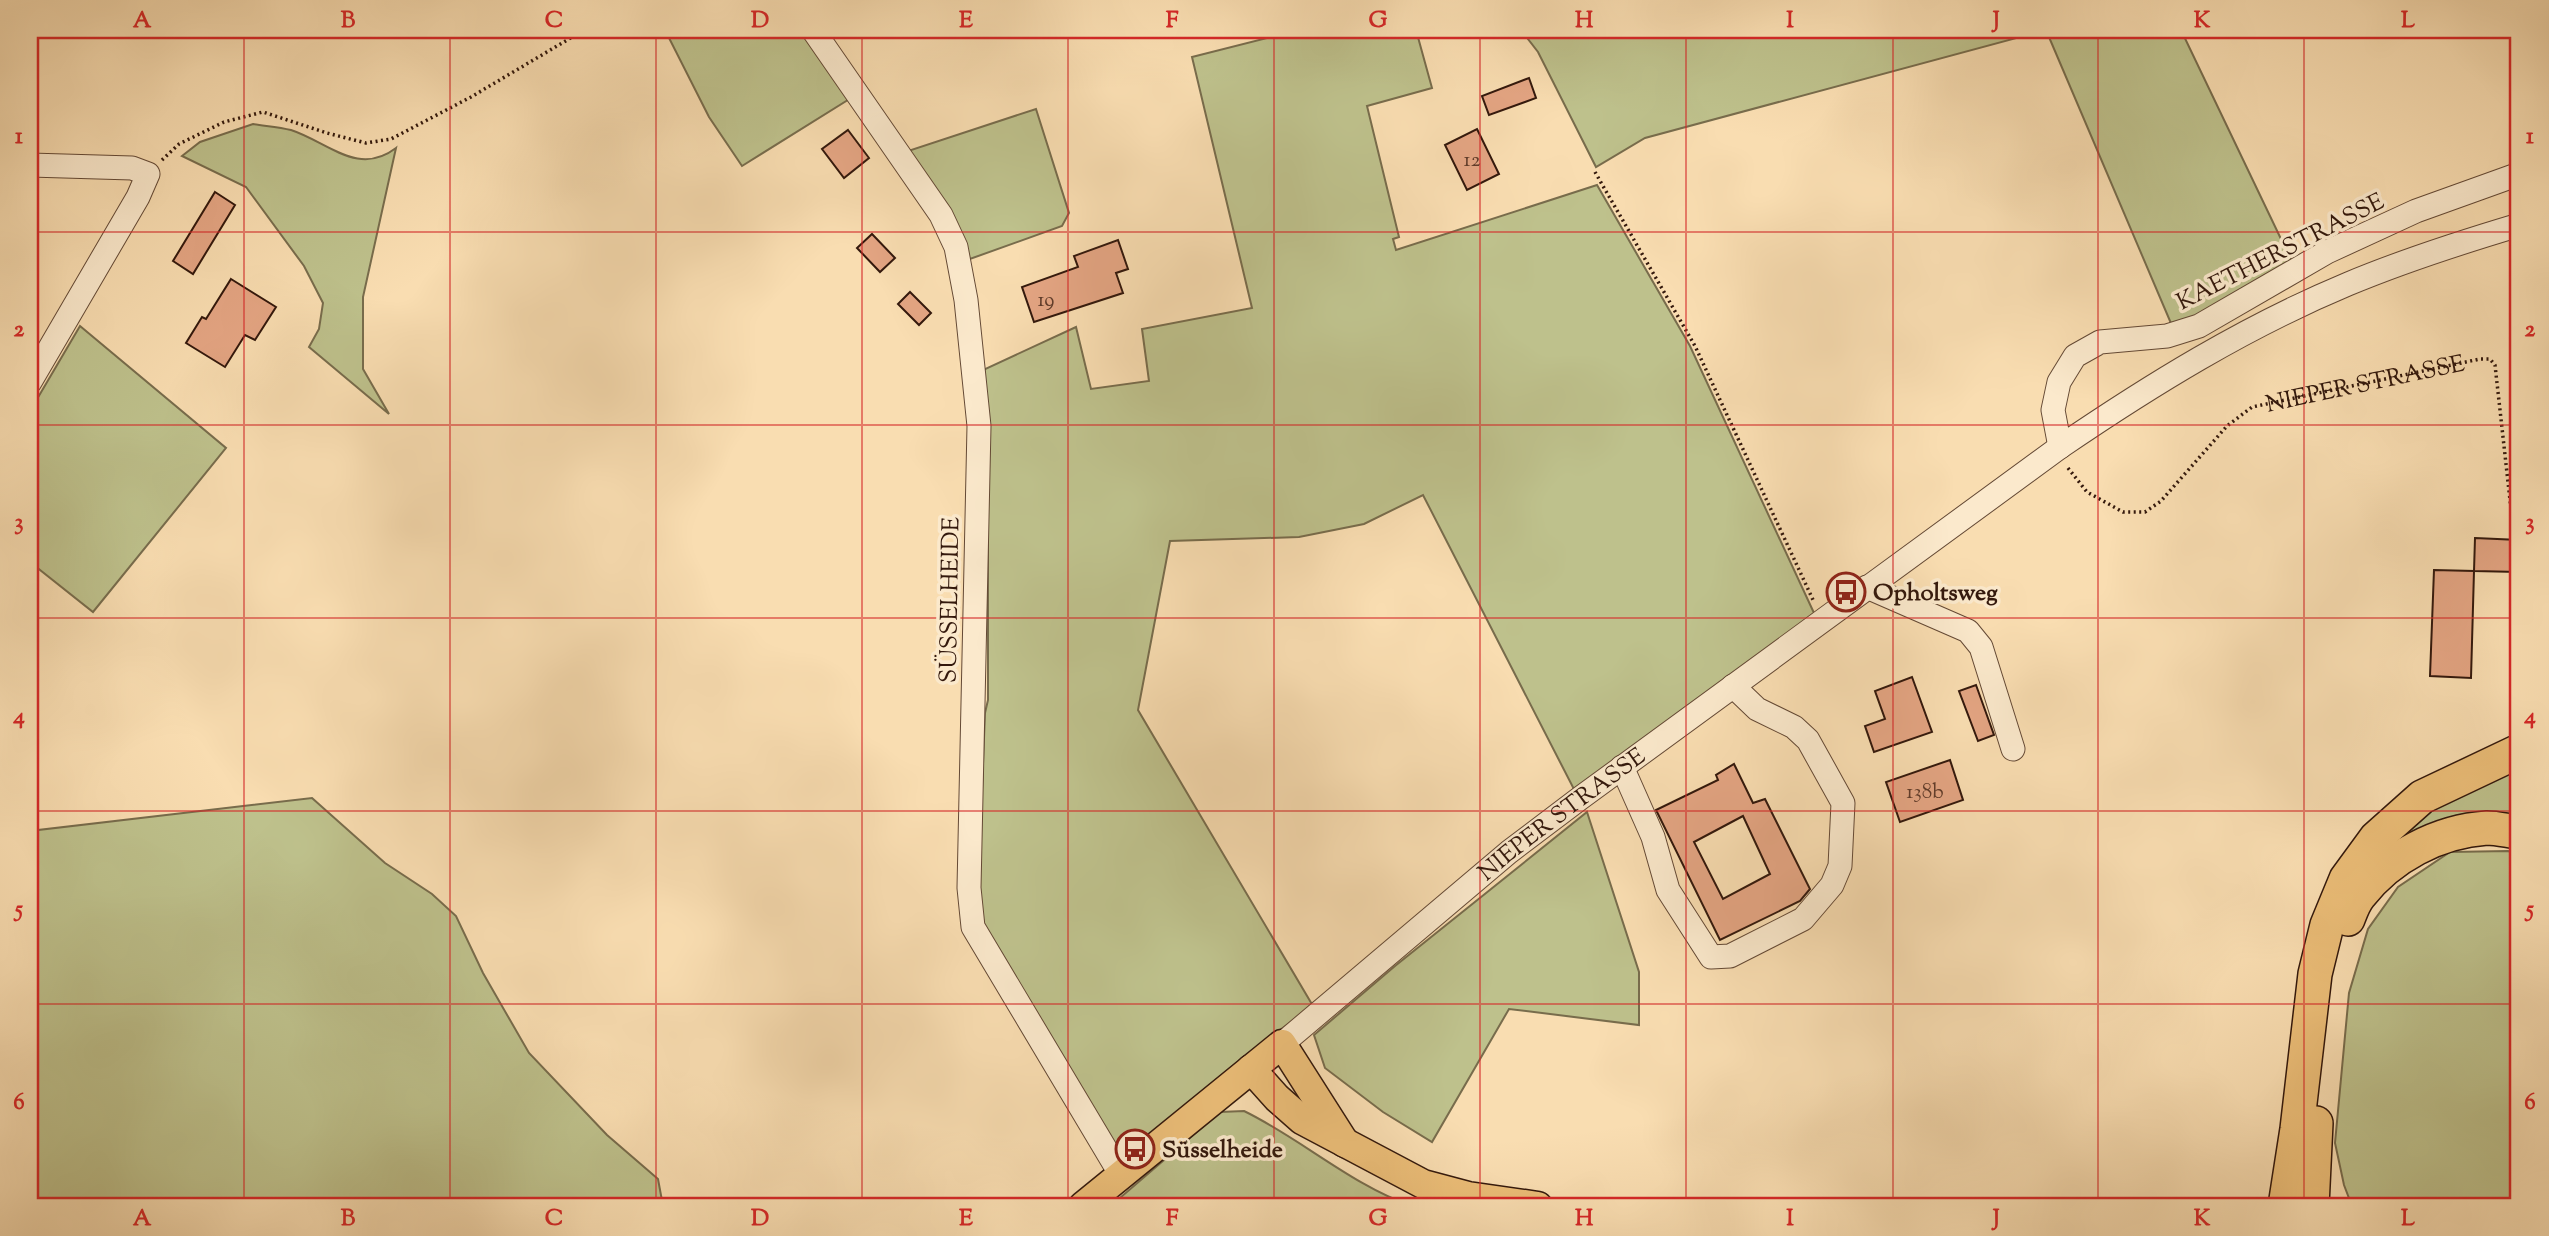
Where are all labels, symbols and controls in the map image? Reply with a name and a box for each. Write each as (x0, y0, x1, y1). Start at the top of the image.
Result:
text: A (133, 5, 152, 38)
text: B (341, 5, 356, 38)
text: C (545, 5, 563, 38)
text: D (751, 5, 769, 38)
text: E (959, 5, 973, 38)
text: F (1166, 5, 1179, 38)
text: G (1369, 5, 1388, 38)
text: H (1575, 5, 1594, 38)
text: I (1786, 5, 1794, 38)
text: J (1991, 5, 2000, 38)
text: K (2194, 5, 2211, 38)
text: L (2401, 5, 2415, 38)
text: 1 (15, 121, 23, 154)
text: 1 (2526, 121, 2534, 154)
house number: 12 (1464, 146, 1481, 176)
street label: KAETHERSTRASSE (2171, 185, 2391, 320)
house number: 19 (1037, 286, 1055, 316)
text: 2 (14, 314, 25, 347)
text: 2 (2525, 314, 2536, 347)
street label: NIEPER STRASSE (2263, 348, 2469, 423)
text: 3 (14, 507, 24, 540)
text: 3 (2525, 507, 2535, 540)
street label: SÜSSELHEIDE (933, 516, 969, 683)
bus stop icon: Opholtsweg (1825, 571, 1867, 613)
place label: Opholtsweg (1873, 577, 1998, 611)
text: 4 (12, 701, 25, 734)
text: 4 (2523, 701, 2536, 734)
street label: NIEPER STRASSE (1471, 740, 1654, 890)
house number: 138b (1906, 778, 1944, 808)
text: 5 (13, 894, 23, 927)
text: 5 (2524, 894, 2534, 927)
text: 6 (13, 1087, 25, 1120)
text: 6 (2524, 1087, 2536, 1120)
bus stop icon: Süsselheide (1114, 1128, 1156, 1170)
place label: Süsselheide (1162, 1134, 1283, 1168)
text: A (133, 1203, 152, 1236)
text: B (341, 1203, 356, 1236)
text: C (545, 1203, 563, 1236)
text: D (751, 1203, 769, 1236)
text: E (959, 1203, 973, 1236)
text: F (1166, 1203, 1179, 1236)
text: G (1369, 1203, 1388, 1236)
text: H (1575, 1203, 1594, 1236)
text: I (1786, 1203, 1794, 1236)
text: J (1991, 1203, 2000, 1236)
text: K (2194, 1203, 2211, 1236)
text: L (2401, 1203, 2415, 1236)

